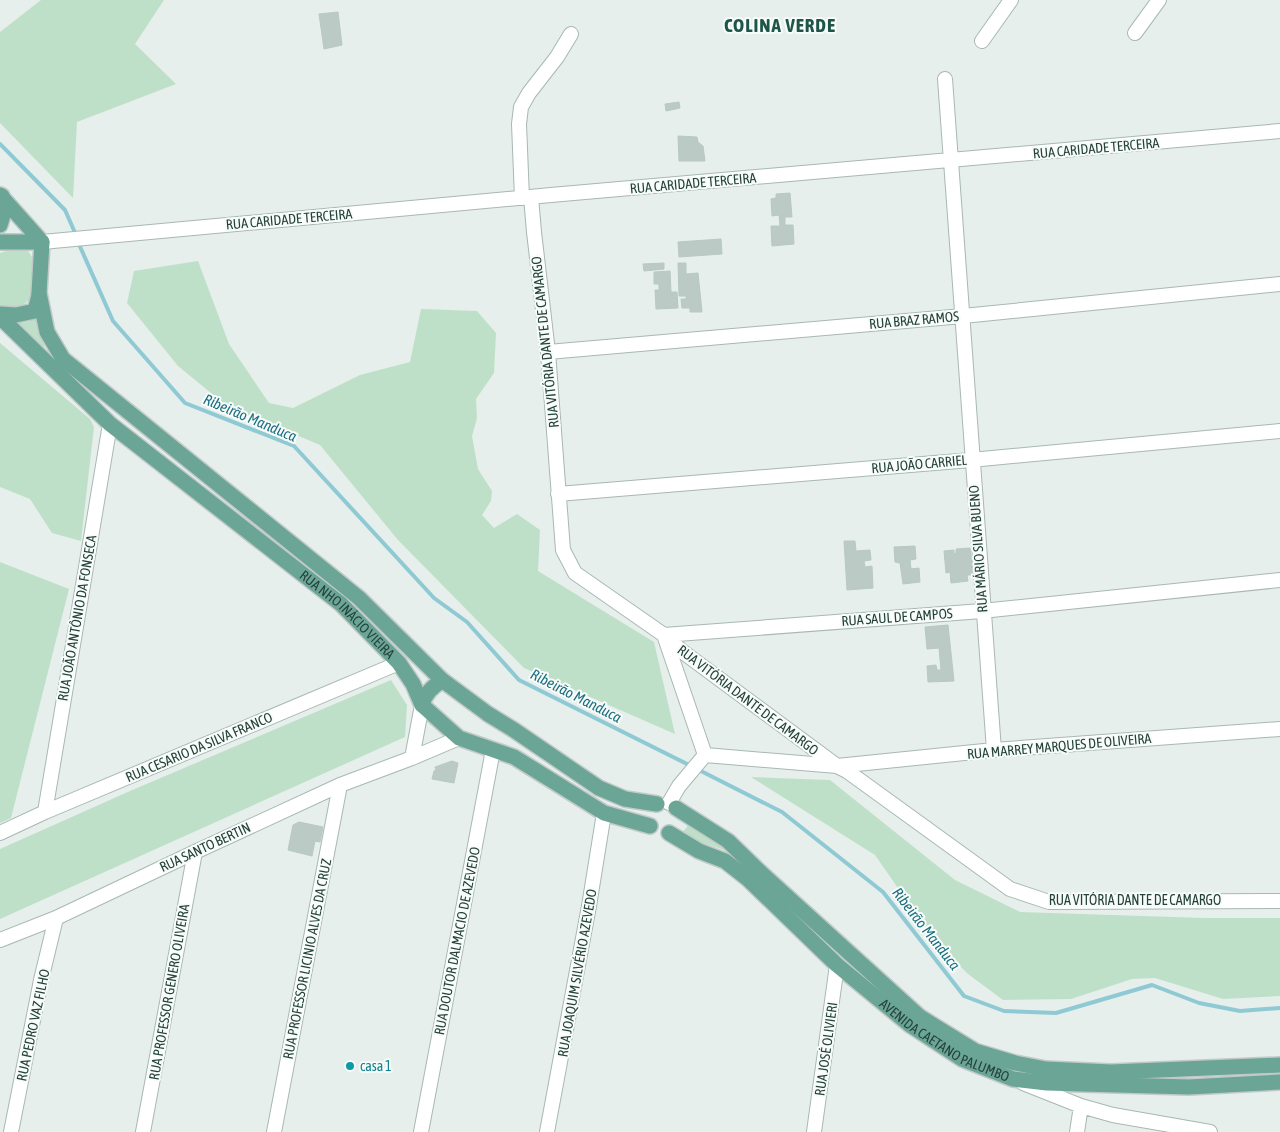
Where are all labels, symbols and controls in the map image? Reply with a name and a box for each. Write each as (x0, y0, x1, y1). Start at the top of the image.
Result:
district label: COLINA VERDE (724, 14, 836, 36)
street label: RUA CARIDADE TERCEIRA (1032, 134, 1160, 161)
street label: RUA CARIDADE TERCEIRA (629, 169, 757, 196)
street label: RUA CARIDADE TERCEIRA (225, 205, 353, 232)
street label: RUA VITÓRIA DANTE DE CAMARGO (528, 255, 562, 429)
street label: RUA BRAZ RAMOS (868, 308, 960, 332)
water label: Ribeirão Manduca (201, 390, 299, 445)
street label: RUA JOÃO CARRIEL (871, 452, 968, 476)
street label: RUA MÁRIO SILVA BUENO (966, 485, 990, 613)
street label: RUA JOÃO ANTÔNIO DA FONSECA (54, 534, 100, 702)
street label: RUA NHO INÁCIO VIEIRA (297, 567, 398, 662)
street label: RUA SAUL DE CAMPOS (841, 605, 953, 629)
street label: RUA VITÓRIA DANTE DE CAMARGO (674, 642, 822, 758)
water label: Ribeirão Manduca (528, 665, 624, 726)
street label: RUA CESARIO DA SILVA FRANCO (123, 709, 275, 785)
street label: RUA MARREY MARQUES DE OLIVEIRA (966, 730, 1152, 762)
street label: RUA SANTO BERTIN (157, 819, 253, 875)
street label: RUA DOUTOR DALMACIO DE AZEVEDO (431, 846, 483, 1036)
street label: RUA PROFESSOR LICINIO ALVES DA CRUZ (280, 857, 334, 1061)
water label: Ribeirão Manduca (889, 884, 964, 973)
street label: RUA JOAQUIM SILVÉRIO AZEVEDO (554, 888, 600, 1058)
street label: RUA VITÓRIA DANTE DE CAMARGO (1049, 892, 1221, 908)
street label: RUA PROFESSOR GENERO OLIVEIRA (146, 903, 192, 1081)
street label: RUA PEDRO VAZ FILHO (13, 967, 53, 1083)
street label: AVENIDA CAETANO PALUMBO (876, 995, 1012, 1085)
street label: RUA JOSÉ OLIVIERI (811, 1001, 841, 1097)
place label: casa 1 (360, 1058, 392, 1074)
marker: casa 1 (344, 1060, 356, 1072)

